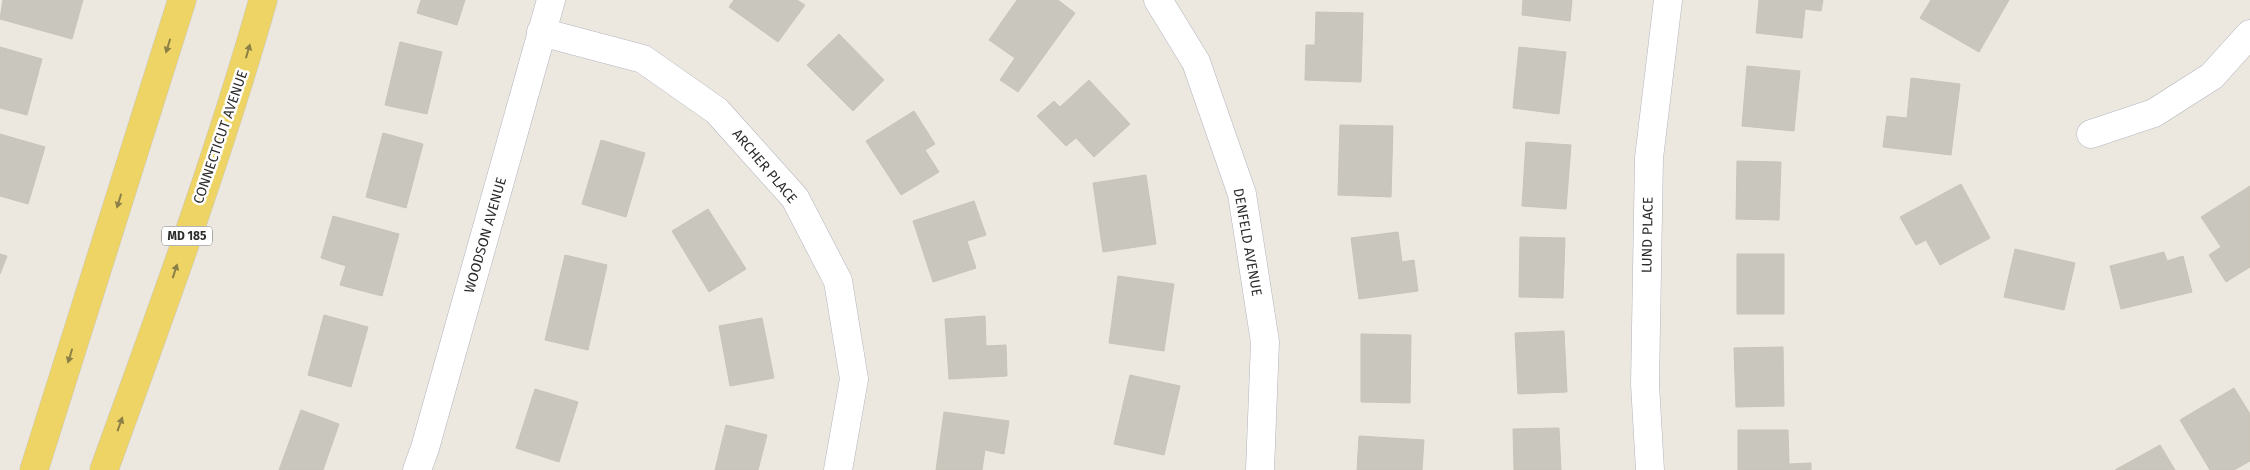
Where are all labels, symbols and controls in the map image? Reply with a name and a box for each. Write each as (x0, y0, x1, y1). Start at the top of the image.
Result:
one-way arrow (163, 39, 171, 54)
one-way arrow (245, 43, 253, 58)
street label: CONNECTICUT AVENUE (190, 68, 251, 206)
street label: ARCHER PLACE (729, 126, 801, 207)
street label: WOODSON AVENUE (461, 175, 510, 295)
street label: DENFELD AVENUE (1230, 187, 1265, 298)
one-way arrow (114, 194, 122, 209)
street label: LUND PLACE (1638, 197, 1657, 273)
road number: MD 185 (162, 227, 212, 246)
one-way arrow (171, 263, 179, 278)
one-way arrow (66, 349, 73, 364)
one-way arrow (116, 416, 124, 431)

